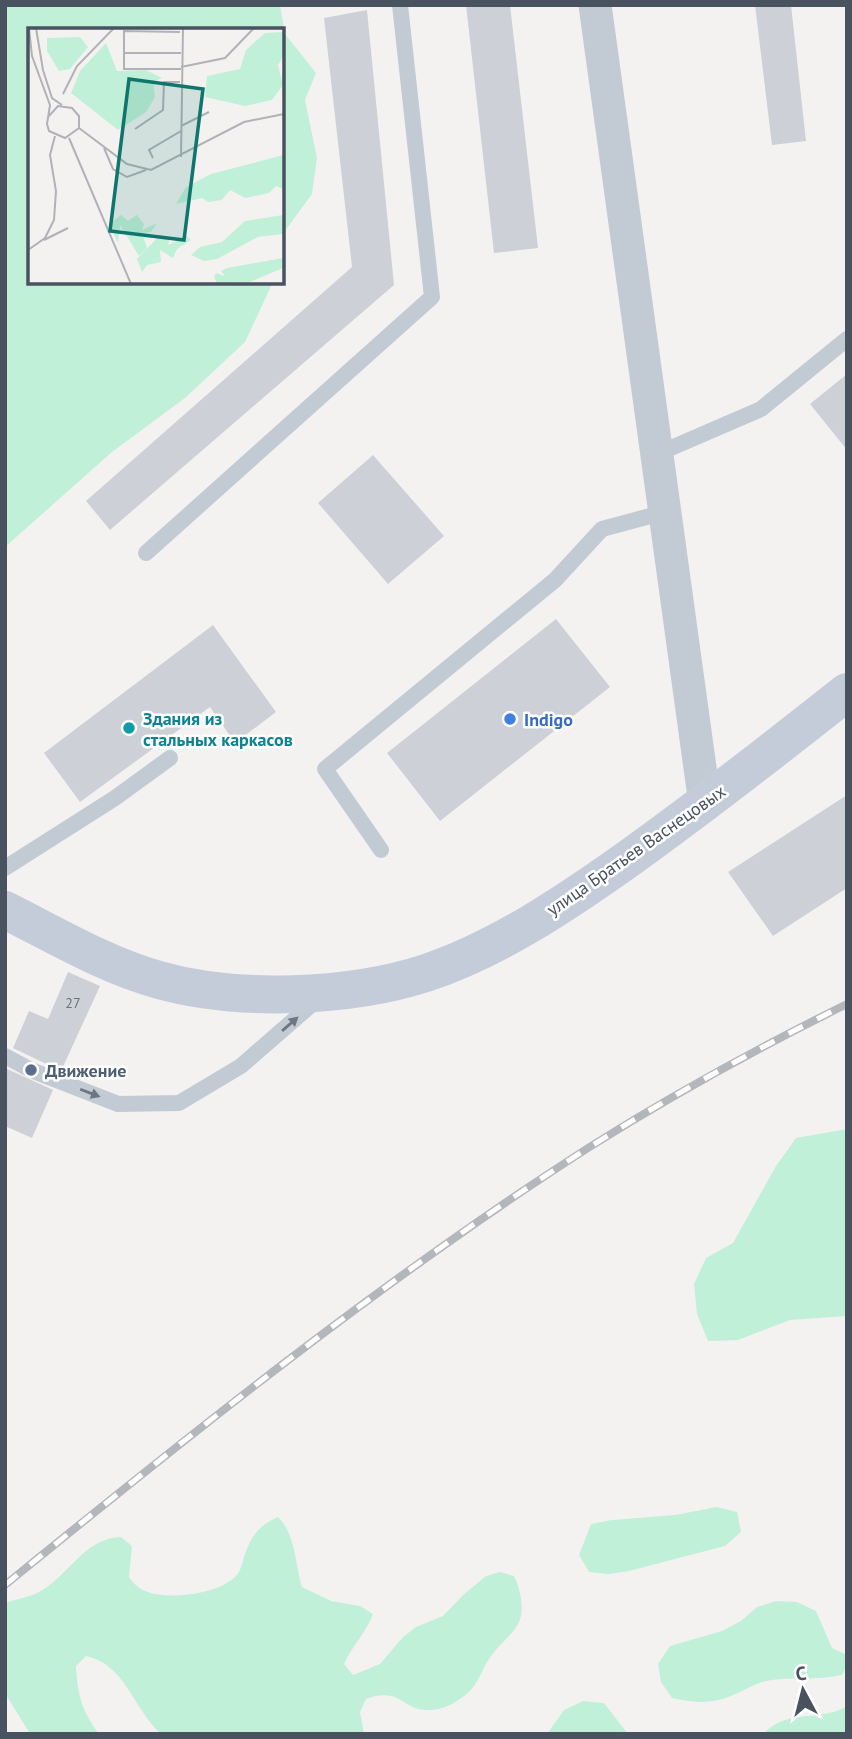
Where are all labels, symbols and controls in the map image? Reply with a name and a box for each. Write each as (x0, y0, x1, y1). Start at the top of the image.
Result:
inset map (28, 28, 284, 284)
place label: Здания из стальных каркасов (143, 707, 293, 751)
place label: Indigo (524, 708, 573, 731)
marker: Indigo (502, 711, 518, 727)
marker: Здания из стальных каркасов (121, 720, 137, 736)
street label: улица Братьев Васнецовых (542, 779, 730, 921)
house number: 27 (65, 994, 81, 1012)
one-way arrow (281, 1017, 298, 1032)
place label: Движение (45, 1059, 126, 1082)
marker: Движение (23, 1062, 39, 1078)
one-way arrow (80, 1087, 101, 1098)
north arrow (768, 1655, 838, 1725)
text: С (794, 1661, 808, 1686)

